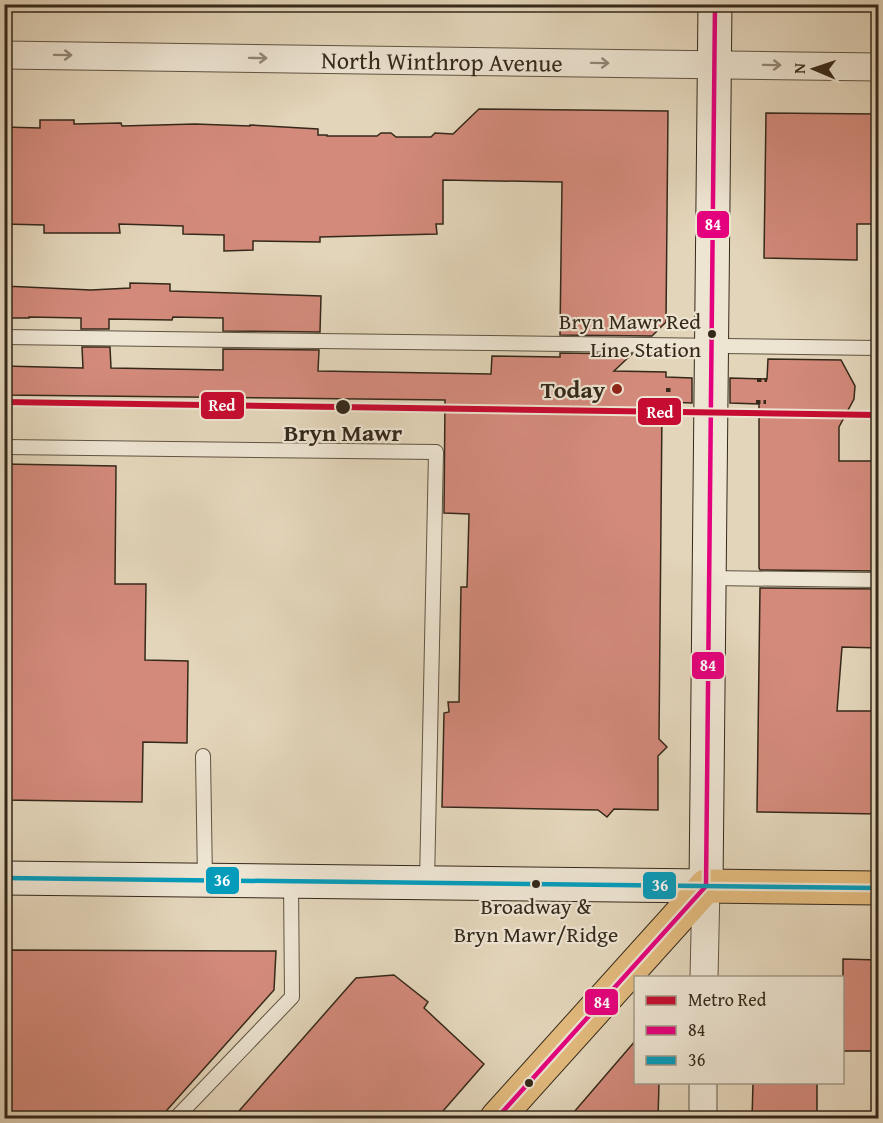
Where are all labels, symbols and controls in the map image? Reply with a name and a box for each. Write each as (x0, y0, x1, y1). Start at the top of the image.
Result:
north arrow (784, 39, 844, 99)
street label: North Winthrop Avenue (321, 42, 563, 80)
one-way arrow (52, 50, 72, 61)
one-way arrow (247, 52, 267, 64)
one-way arrow (589, 57, 609, 69)
one-way arrow (762, 60, 782, 71)
text: N (787, 62, 811, 74)
line badge: 84 (696, 210, 730, 239)
text: 84 (705, 212, 721, 236)
place label: Bryn Mawr Red Line Station (559, 305, 702, 365)
marker: Bryn Mawr Red Line Station (706, 328, 718, 340)
place label: Today (541, 372, 606, 407)
marker: Today (610, 382, 624, 396)
line badge: Red (200, 391, 245, 420)
text: Red (209, 393, 236, 417)
line badge: Red (637, 397, 682, 426)
marker: Bryn Mawr (334, 398, 352, 416)
text: Red (647, 400, 674, 424)
place label: Bryn Mawr (284, 415, 402, 450)
line badge: 84 (691, 651, 725, 680)
text: 84 (700, 653, 716, 677)
line badge: 36 (205, 866, 240, 895)
text: 36 (214, 868, 230, 892)
line badge: 36 (642, 871, 677, 900)
text: 36 (652, 873, 668, 897)
marker: Broadway & Bryn Mawr/Ridge (530, 878, 542, 890)
place label: Broadway & Bryn Mawr/Ridge (454, 890, 618, 950)
legend (634, 976, 844, 1084)
text: Metro Red (688, 986, 767, 1013)
line badge: 84 (584, 988, 619, 1016)
text: 84 (594, 990, 610, 1014)
text: 84 (688, 1016, 705, 1043)
text: 36 (688, 1046, 705, 1073)
unlabelled marker (523, 1077, 535, 1089)

